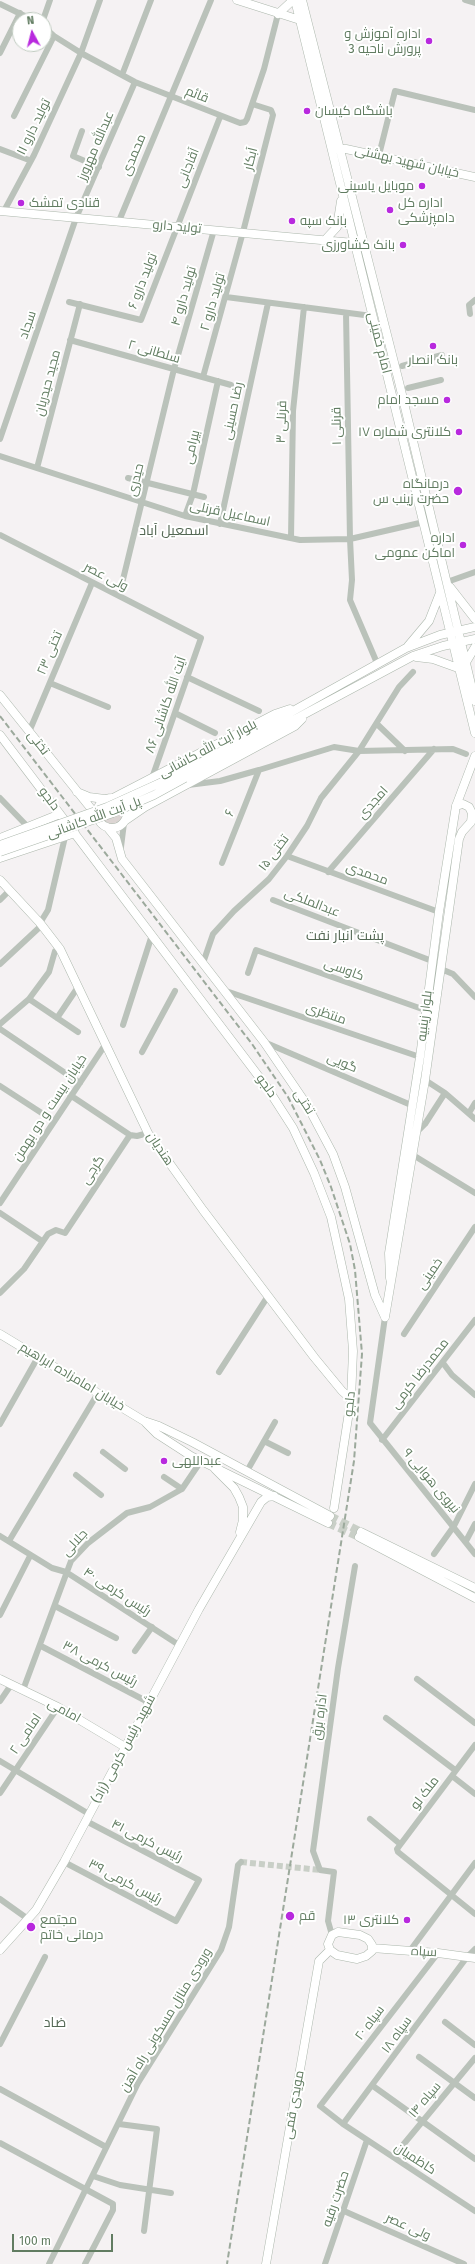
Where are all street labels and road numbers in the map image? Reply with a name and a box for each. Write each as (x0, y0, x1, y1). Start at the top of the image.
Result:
street label: قائم (183, 83, 211, 107)
street label: تولید دارو ۱۱ (14, 96, 54, 158)
street label: عبدالله مهرورز (74, 109, 118, 183)
street label: محمدی (118, 132, 150, 178)
street label: خیابان شهید بهشتی (353, 142, 461, 182)
street label: آقاجانی (173, 146, 203, 190)
street label: آبکار (241, 146, 261, 172)
street label: تولید دارو (152, 217, 202, 237)
street label: تولید دارو ۶ (125, 251, 161, 311)
street label: تولید دارو ۴ (168, 264, 200, 328)
street label: تولید دارو ۲ (197, 271, 229, 333)
street label: سجاد (16, 309, 40, 341)
street label: امام خمینی (364, 311, 394, 375)
street label: ۲ سلطانی (126, 337, 182, 367)
street label: مجید حیدریان (32, 348, 64, 418)
street label: رضا حسینی (219, 381, 247, 441)
street label: قرنلی ۳ (273, 400, 291, 444)
street label: قرنلی ۱ (329, 407, 345, 445)
street label: بیرامی (181, 428, 203, 466)
street label: حیدری (124, 462, 148, 498)
street label: اسماعیل قرنلی (188, 498, 272, 530)
street label: ولی عصر (81, 559, 131, 595)
street label: تختی ۲۳ (34, 629, 66, 677)
street label: آیت الله کاشانی ۸۶ (142, 655, 190, 755)
street label: بلوار آیت الله کاشانی (156, 717, 260, 781)
street label: تختی (24, 728, 52, 758)
street label: دلجو (35, 784, 63, 814)
street label: امجدی (354, 784, 392, 822)
street label: پل آیت الله کاشانی (45, 794, 143, 842)
street label: ۶ (222, 807, 238, 819)
street label: تختی ۱۵ (255, 832, 293, 874)
street label: محمدی (344, 859, 390, 889)
street label: عبدالملکی (282, 885, 342, 921)
street label: کاوسی (322, 956, 366, 984)
street label: بلوار زینبیه (414, 990, 436, 1042)
street label: منتظری (304, 1000, 348, 1028)
street label: گویی (325, 1050, 359, 1076)
street label: خیابان بیست و دو بهمن (10, 1052, 90, 1164)
street label: دلجو (252, 1071, 280, 1101)
street label: تختی (290, 1087, 318, 1117)
street label: هندیان (143, 1129, 177, 1169)
street label: گرجی (78, 1153, 108, 1187)
street label: خمینی (414, 1255, 446, 1293)
street label: محمدرضا کرمی (388, 1336, 452, 1412)
street label: خیابان امامزاده ابراهیم (17, 1339, 127, 1415)
street label: دلجو (341, 1391, 359, 1417)
street label: نیروی هوایی ۹ (399, 1445, 463, 1517)
street label: جلالی (59, 1526, 91, 1560)
street label: رئیس کرمی ۴۰ (80, 1564, 154, 1620)
street label: رئیس کرمی ۳۸ (60, 1638, 140, 1690)
street label: شهید رئیس کرمی (زاد) (89, 1692, 159, 1806)
street label: اداره برق (309, 1693, 331, 1741)
street label: امامی (45, 1696, 83, 1726)
street label: امامی ۲ (7, 1711, 45, 1757)
street label: ملک لو (407, 1773, 443, 1813)
street label: رئیس کرمی ۴۱ (109, 1816, 185, 1866)
street label: رئیس کرمی ۳۹ (85, 1856, 165, 1908)
street label: سپاه (411, 1944, 437, 1960)
street label: ورودی منازل مسکونی راه آهن (117, 1945, 215, 2095)
street label: سپاه ۲۰ (352, 2003, 388, 2043)
street label: سپاه ۱۸ (378, 2014, 416, 2056)
street label: مویدی قمی (280, 2069, 308, 2141)
street label: سپاه ۱۴ (405, 2079, 445, 2121)
street label: کاظمیان (391, 2140, 439, 2178)
street label: حضرت رقیه (319, 2169, 353, 2229)
street label: ولی عصر (383, 2210, 433, 2244)

